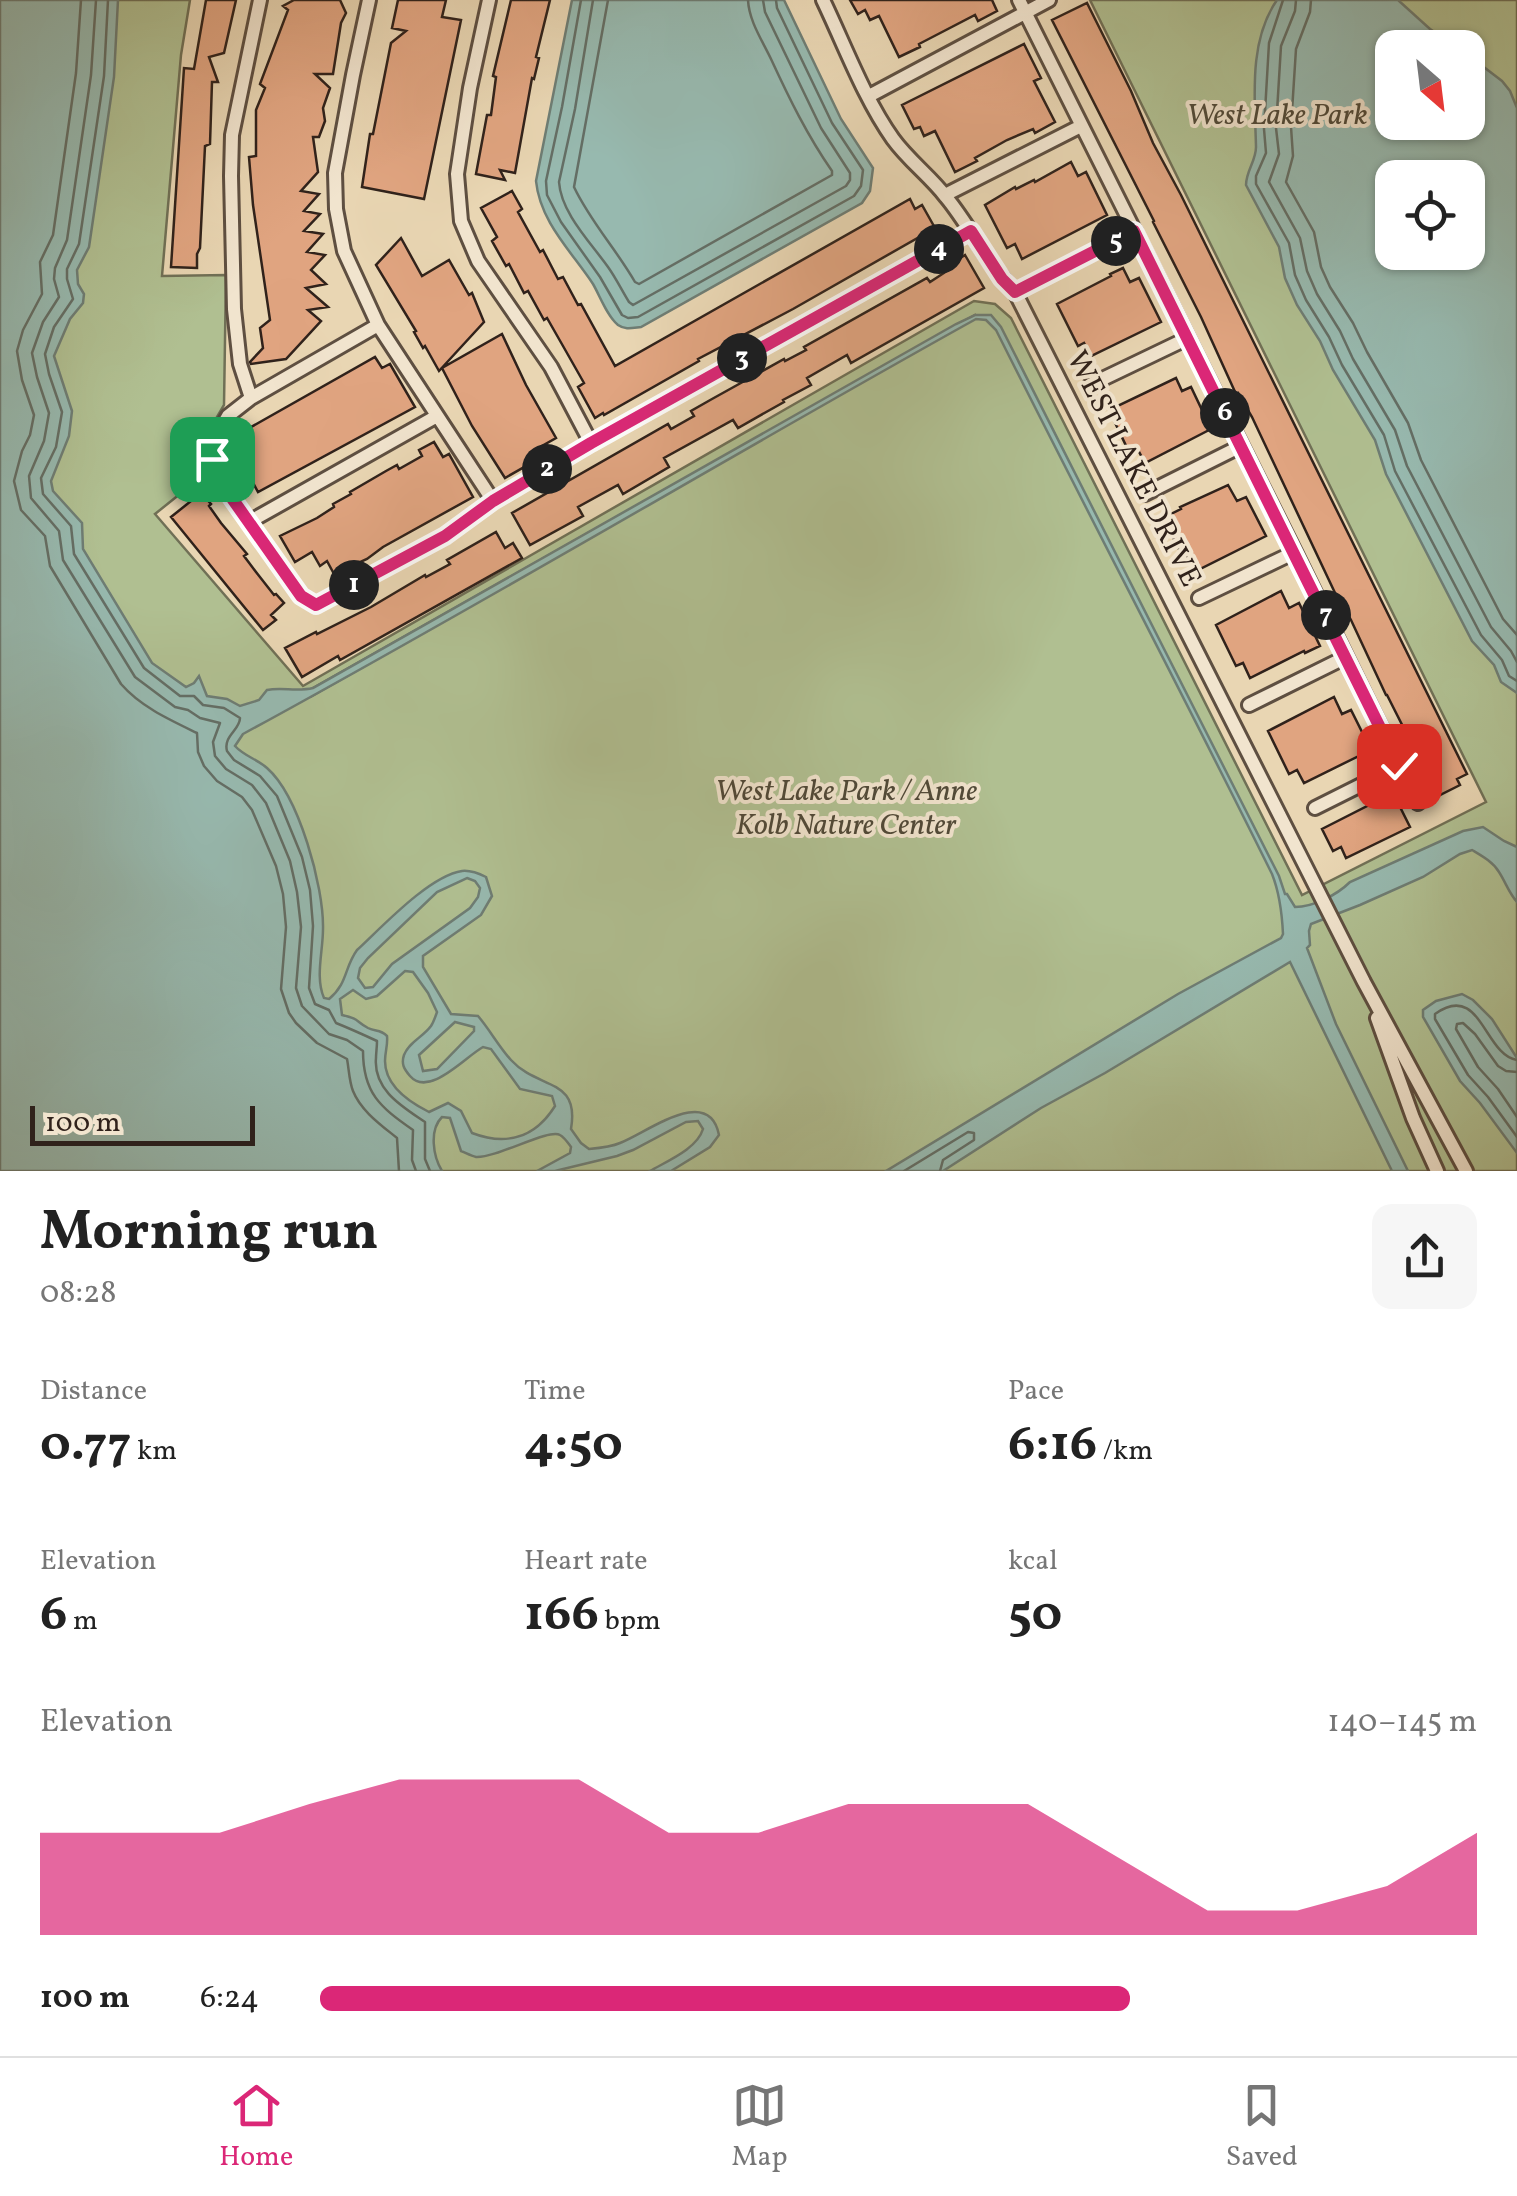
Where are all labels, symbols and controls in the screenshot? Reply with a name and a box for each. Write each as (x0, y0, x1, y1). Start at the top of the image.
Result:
north arrow (1375, 30, 1485, 140)
map controls (1375, 30, 1485, 270)
park label: West Lake Park (1186, 95, 1368, 137)
button: locate (1375, 160, 1485, 270)
pin: 5 (1091, 216, 1141, 266)
text: 5 (1109, 221, 1123, 260)
pin: 4 (914, 224, 964, 274)
text: 4 (931, 229, 947, 268)
pin: 3 (717, 333, 767, 383)
text: 3 (735, 338, 749, 377)
street label: WEST LAKE DRIVE (1055, 344, 1211, 594)
pin: 6 (1200, 388, 1250, 438)
text: 6 (1217, 393, 1233, 432)
pin (170, 417, 255, 502)
icon: arrive (185, 432, 240, 487)
pin: 2 (522, 444, 572, 494)
text: 2 (540, 449, 554, 488)
pin: 1 (329, 560, 379, 610)
text: 1 (348, 565, 360, 604)
pin: 7 (1301, 590, 1351, 640)
text: 7 (1319, 595, 1333, 634)
pin (1357, 724, 1442, 809)
icon: check (1372, 739, 1427, 794)
park label: West Lake Park / Anne Kolb Nature Center (715, 771, 977, 847)
scale bar (30, 1101, 255, 1146)
text: 100 m (45, 1104, 120, 1143)
text: Morning run (40, 1196, 379, 1272)
button: share (1372, 1204, 1477, 1309)
text: 08:28 (40, 1272, 116, 1316)
text: Distance (40, 1372, 147, 1411)
text: Time (524, 1372, 585, 1411)
text: Pace (1008, 1372, 1064, 1411)
text: 0.77 (40, 1411, 131, 1481)
text: 4:50 (524, 1411, 623, 1481)
text: 6:16 (1008, 1411, 1097, 1481)
text: km (131, 1432, 177, 1471)
text: /km (1097, 1432, 1153, 1471)
text: Elevation (40, 1542, 156, 1581)
text: Heart rate (524, 1542, 648, 1581)
text: kcal (1008, 1542, 1058, 1581)
text: 6 (40, 1581, 67, 1651)
text: 166 (524, 1581, 599, 1651)
text: 50 (1008, 1581, 1062, 1651)
text: m (67, 1602, 98, 1641)
text: bpm (599, 1602, 661, 1641)
text: Elevation (40, 1701, 173, 1745)
text: 140–145 m (1327, 1701, 1477, 1745)
text: 100 m (40, 1977, 130, 2021)
text: 6:24 (200, 1977, 259, 2021)
tab: Home (219, 2078, 293, 2177)
tab: Map (731, 2078, 787, 2177)
tab: Saved (1226, 2078, 1298, 2177)

